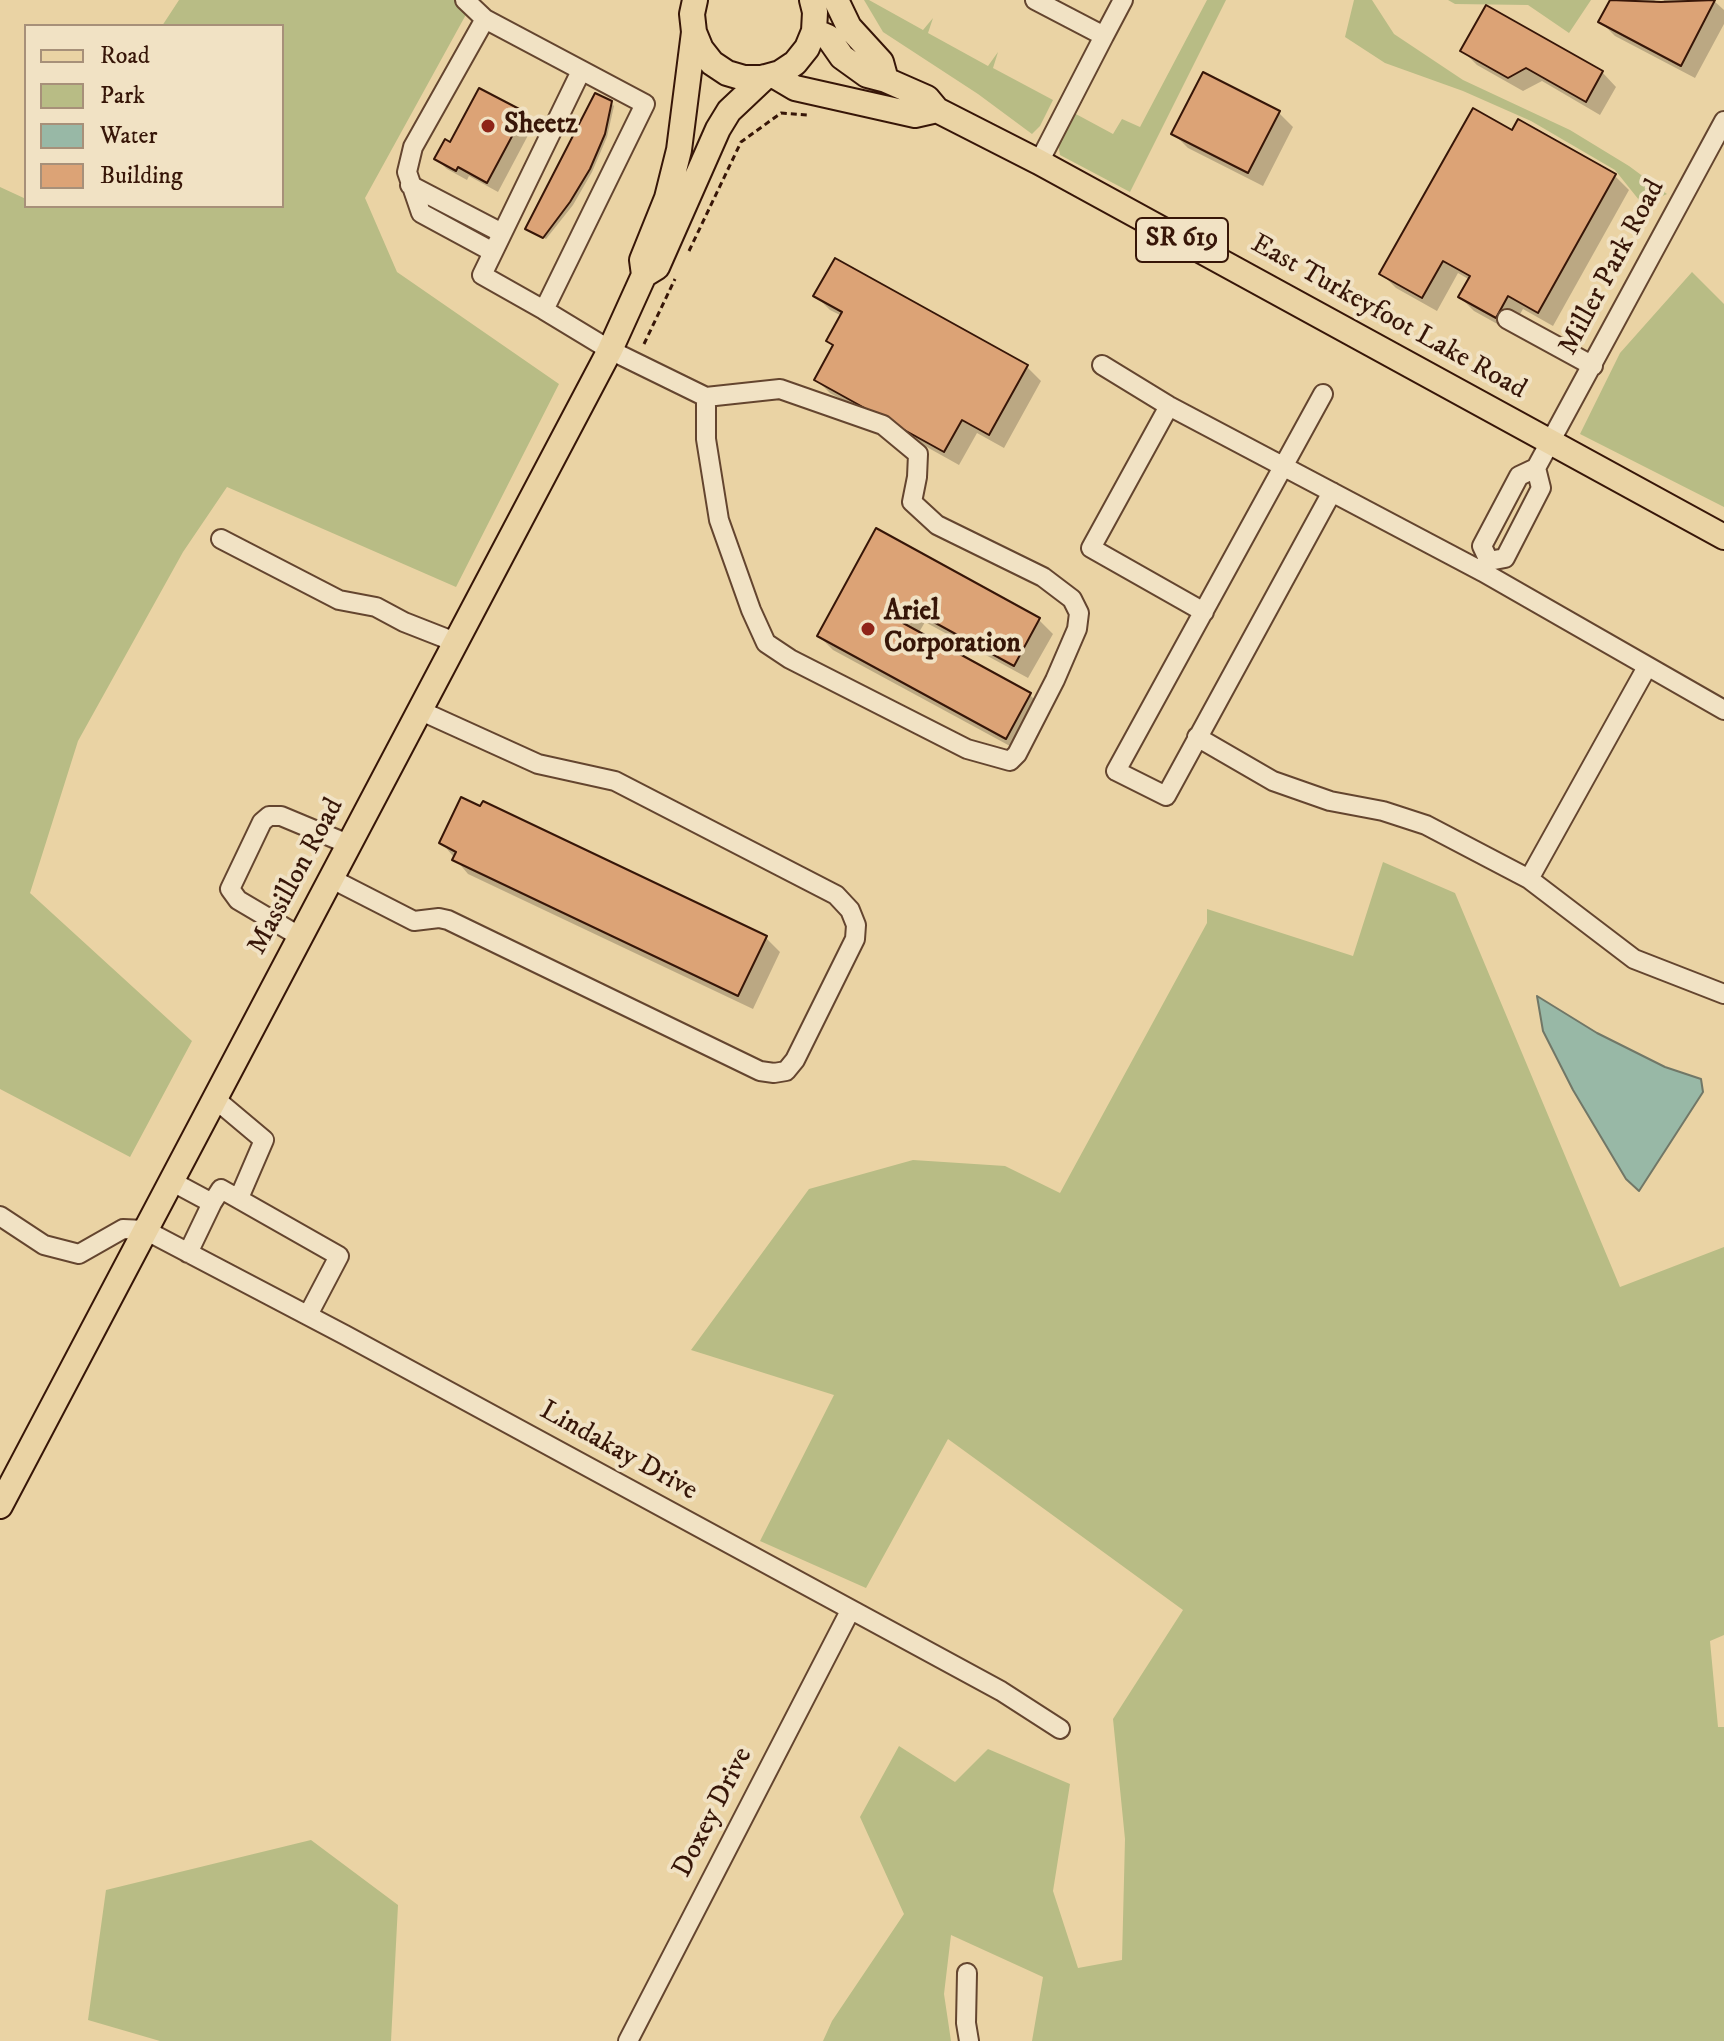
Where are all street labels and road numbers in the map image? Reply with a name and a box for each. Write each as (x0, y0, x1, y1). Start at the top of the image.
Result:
street label: Miller Park Road (1553, 175, 1673, 361)
road number: SR 619 (1136, 218, 1228, 262)
street label: East Turkeyfoot Lake Road (1244, 228, 1532, 408)
street label: Massillon Road (242, 793, 352, 961)
street label: Lindakay Drive (533, 1395, 703, 1509)
street label: Doxey Drive (667, 1742, 761, 1884)

